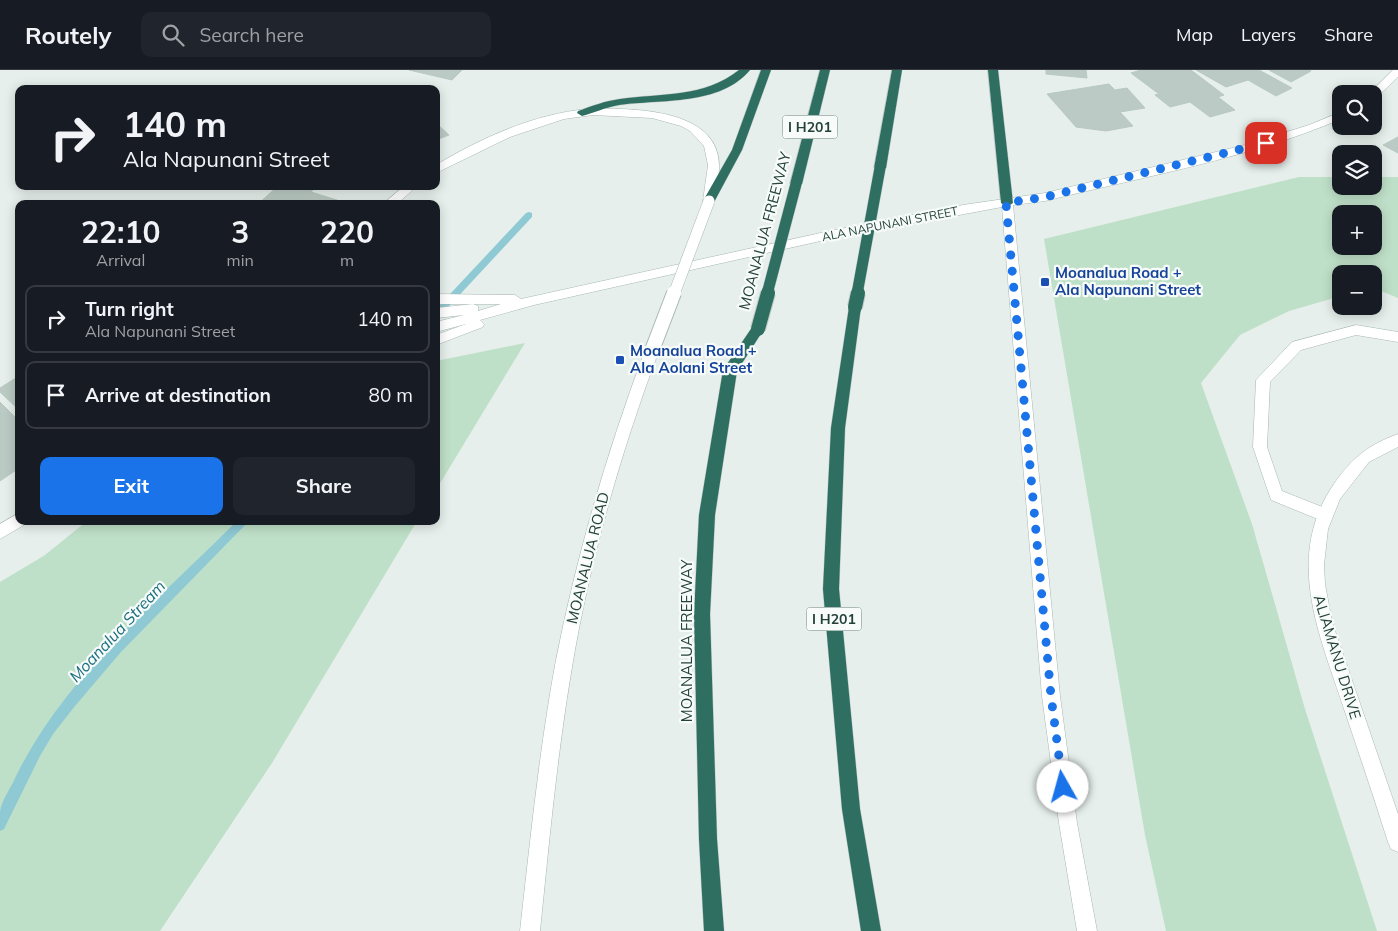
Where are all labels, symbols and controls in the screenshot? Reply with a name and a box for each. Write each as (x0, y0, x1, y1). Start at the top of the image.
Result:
search box (141, 12, 491, 57)
text: Routely (25, 20, 111, 50)
icon: search (159, 21, 187, 49)
text: Search here (199, 23, 304, 47)
text: Map (1176, 23, 1213, 46)
text: Layers (1241, 23, 1296, 46)
text: Share (1324, 23, 1373, 46)
map controls (1332, 85, 1382, 315)
button: search (1332, 85, 1382, 135)
text: 140 m (123, 102, 227, 146)
icon: right (40, 105, 105, 170)
road number: I H201 (782, 116, 838, 138)
pin (1245, 122, 1287, 164)
icon: arrive (1252, 129, 1280, 157)
text: Ala Napunani Street (123, 145, 330, 173)
button: layers (1332, 145, 1382, 195)
street label: MOANALUA FREEWAY (734, 149, 795, 312)
street label: ALA NAPUNANI STREET (821, 203, 960, 244)
button: + (1332, 205, 1382, 255)
text: 22:10 (81, 213, 161, 251)
text: 3 (231, 213, 249, 251)
text: 220 (320, 213, 374, 251)
text: Arrival (96, 250, 145, 270)
text: min (227, 250, 254, 270)
text: m (340, 250, 354, 270)
place label: Moanalua Road + Ala Napunani Street (1055, 263, 1201, 299)
button: − (1332, 265, 1382, 315)
marker: Moanalua Road + Ala Napunani Street (1039, 276, 1051, 288)
text: Turn right (85, 297, 174, 321)
icon: right (42, 305, 70, 333)
text: 140 m (357, 307, 413, 331)
text: Ala Napunani Street (85, 321, 235, 341)
place label: Moanalua Road + Ala Aolani Street (630, 341, 757, 377)
marker: Moanalua Road + Ala Aolani Street (614, 354, 626, 366)
icon: arrive (42, 381, 70, 409)
text: Arrive at destination (85, 383, 271, 407)
text: 80 m (369, 383, 413, 407)
button: Exit (40, 457, 223, 515)
button: Share (233, 457, 415, 515)
street label: MOANALUA ROAD (562, 490, 613, 626)
street label: MOANALUA FREEWAY (677, 559, 696, 722)
water label: Moanalua Stream (65, 576, 169, 686)
street label: ALIAMANU DRIVE (1310, 592, 1365, 721)
road number: I H201 (806, 608, 862, 630)
position arrow (1036, 760, 1088, 812)

